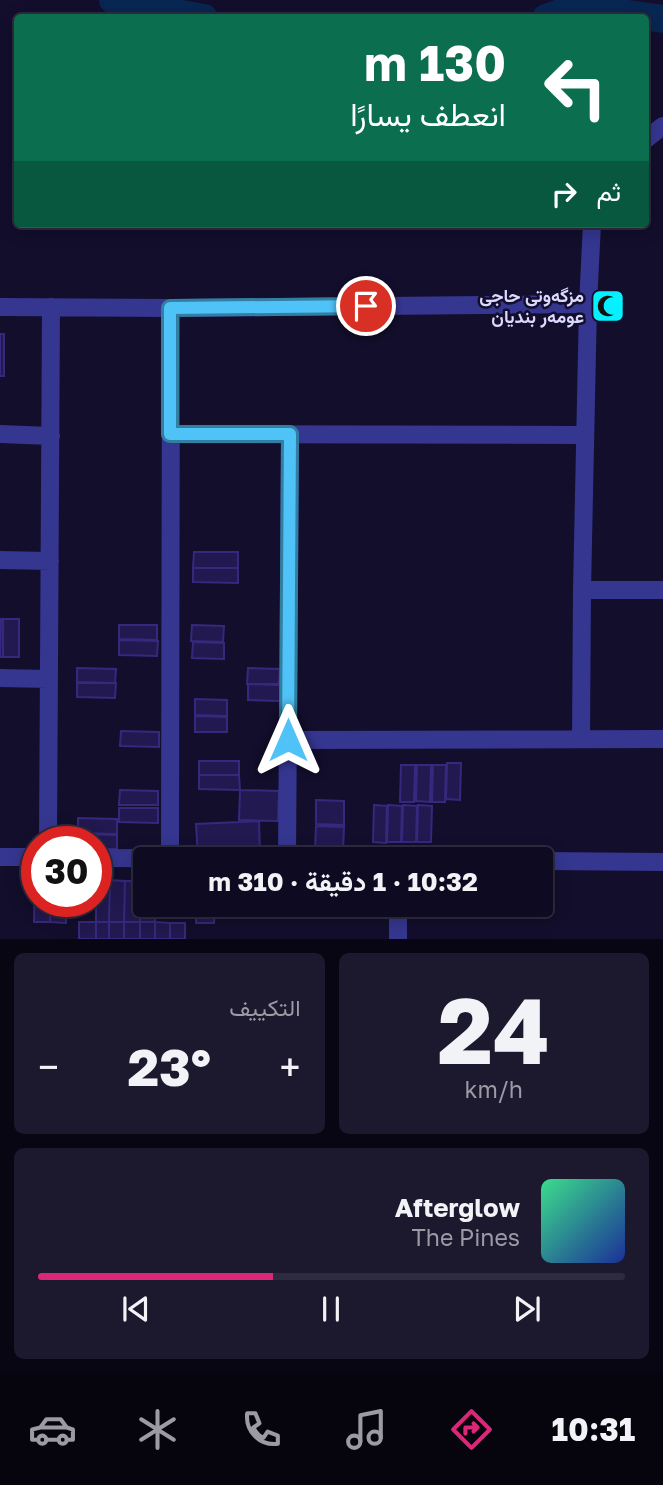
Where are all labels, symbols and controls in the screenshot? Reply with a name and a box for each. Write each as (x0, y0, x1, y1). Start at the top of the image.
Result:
text: 130 m (364, 33, 506, 92)
icon: left (530, 42, 621, 133)
text: انعطف يسارًا (350, 95, 506, 133)
icon: right (545, 175, 583, 213)
text: ثم (597, 176, 621, 207)
pin (336, 276, 396, 336)
place label: مزگەوتی حاجی عومەر بندیان (479, 284, 584, 328)
icon: arrive (347, 287, 385, 325)
mosque icon: مزگەوتی حاجی عومەر بندیان (589, 287, 627, 325)
position arrow (251, 703, 325, 777)
speed limit sign: 30 (21, 826, 112, 917)
text: 10:32 · 1 دقيقة · 310 m (208, 866, 478, 897)
text: 24 (438, 975, 550, 1084)
text: التكييف (229, 993, 301, 1021)
text: 23° (127, 1035, 211, 1097)
text: − (38, 1044, 59, 1089)
text: + (280, 1044, 300, 1089)
text: km/h (464, 1075, 523, 1103)
text: Afterglow (395, 1192, 520, 1223)
text: The Pines (412, 1223, 520, 1251)
icon: previous (117, 1290, 155, 1328)
icon: pause (312, 1290, 350, 1328)
icon: next (508, 1290, 546, 1328)
icon: car (28, 1405, 77, 1454)
icon: climate (133, 1405, 182, 1454)
icon: phone (237, 1405, 286, 1454)
icon: music (342, 1405, 391, 1454)
icon: directions (447, 1405, 496, 1454)
text: 10:31 (552, 1410, 635, 1448)

